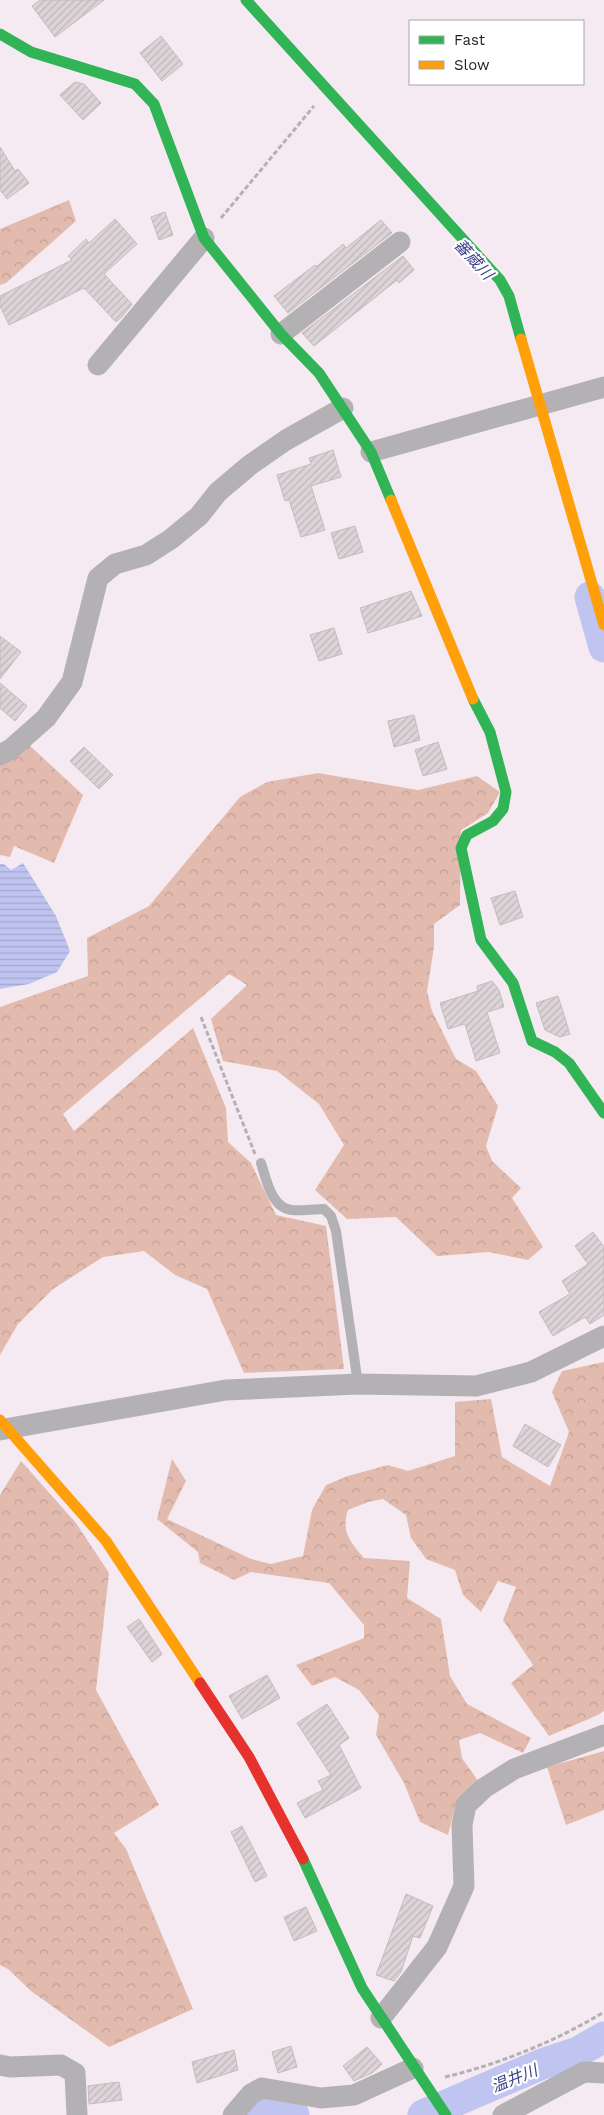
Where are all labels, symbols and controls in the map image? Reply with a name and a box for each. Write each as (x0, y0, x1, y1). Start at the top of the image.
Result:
legend (409, 20, 584, 85)
text: Fast (454, 31, 486, 49)
text: Slow (454, 56, 490, 74)
water label: 蕃蔵川 (450, 235, 498, 285)
water label: 温井川 (488, 2060, 542, 2096)

